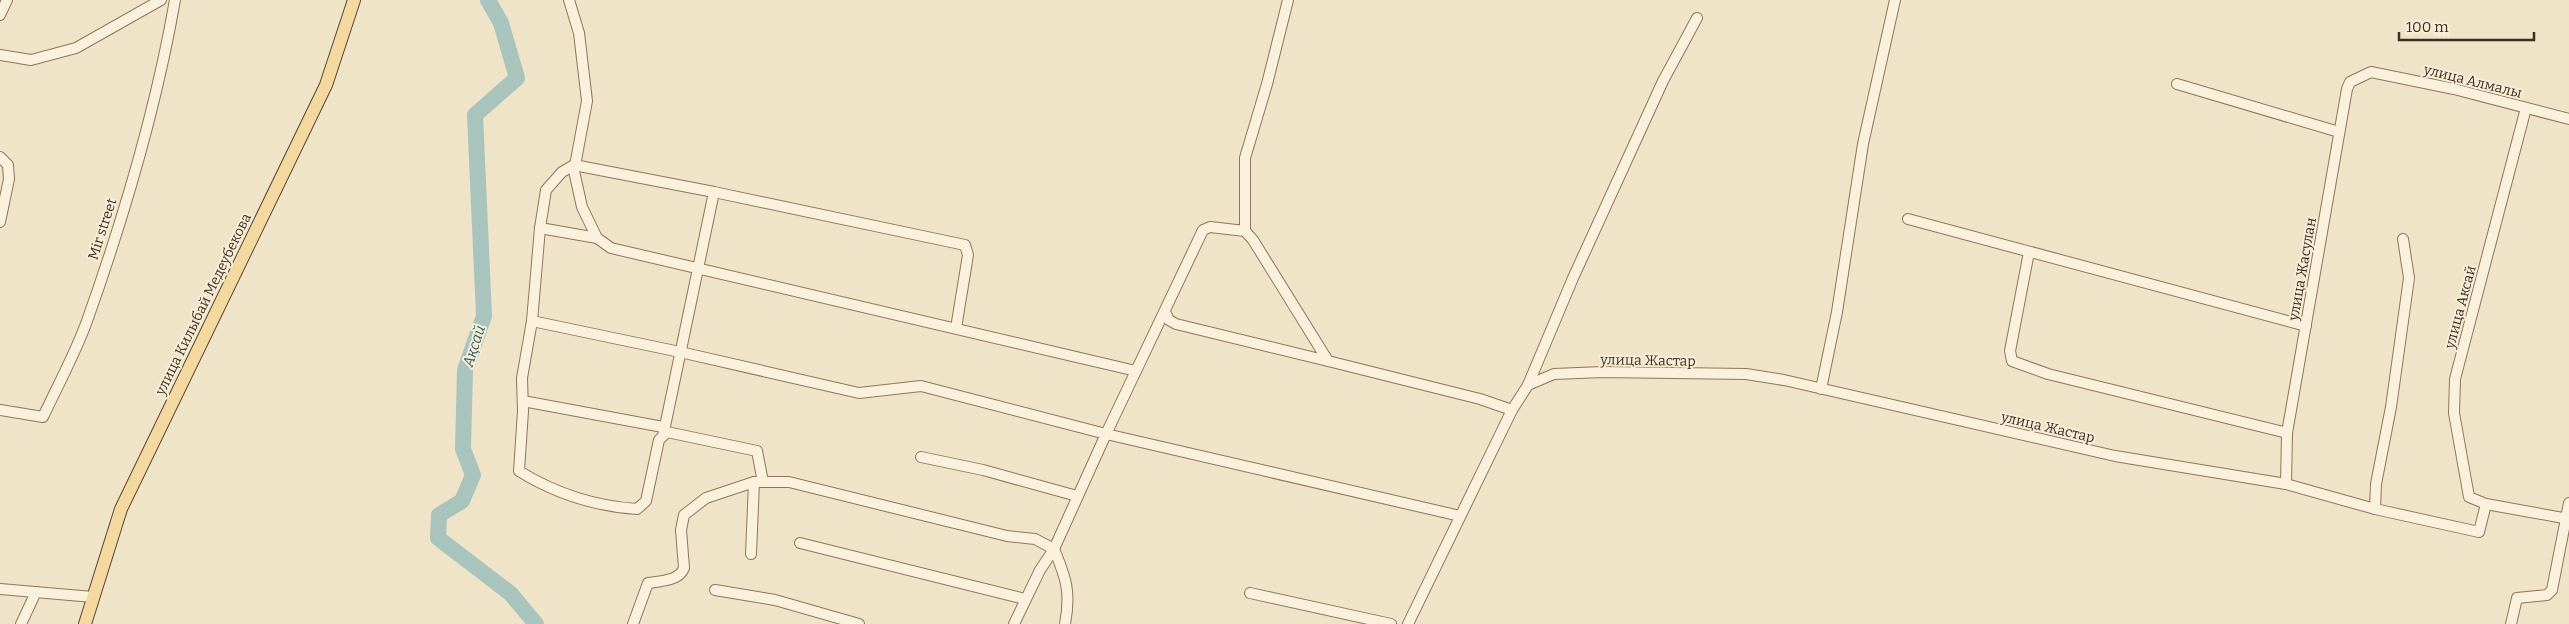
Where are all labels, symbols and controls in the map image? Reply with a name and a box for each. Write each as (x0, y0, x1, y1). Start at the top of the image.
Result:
scale bar (2399, 10, 2534, 42)
text: 100 m (2406, 18, 2449, 36)
street label: улица Алмалы (2421, 61, 2524, 102)
street label: Mir street (85, 196, 120, 262)
street label: улица Килыбай Медеубекова (151, 210, 255, 399)
street label: улица Жасулан (2285, 216, 2320, 323)
street label: улица Аксай (2441, 264, 2480, 351)
water label: Ақсай (459, 323, 489, 370)
street label: улица Жастар (1599, 351, 1696, 370)
street label: улица Жастар (1999, 408, 2096, 446)

